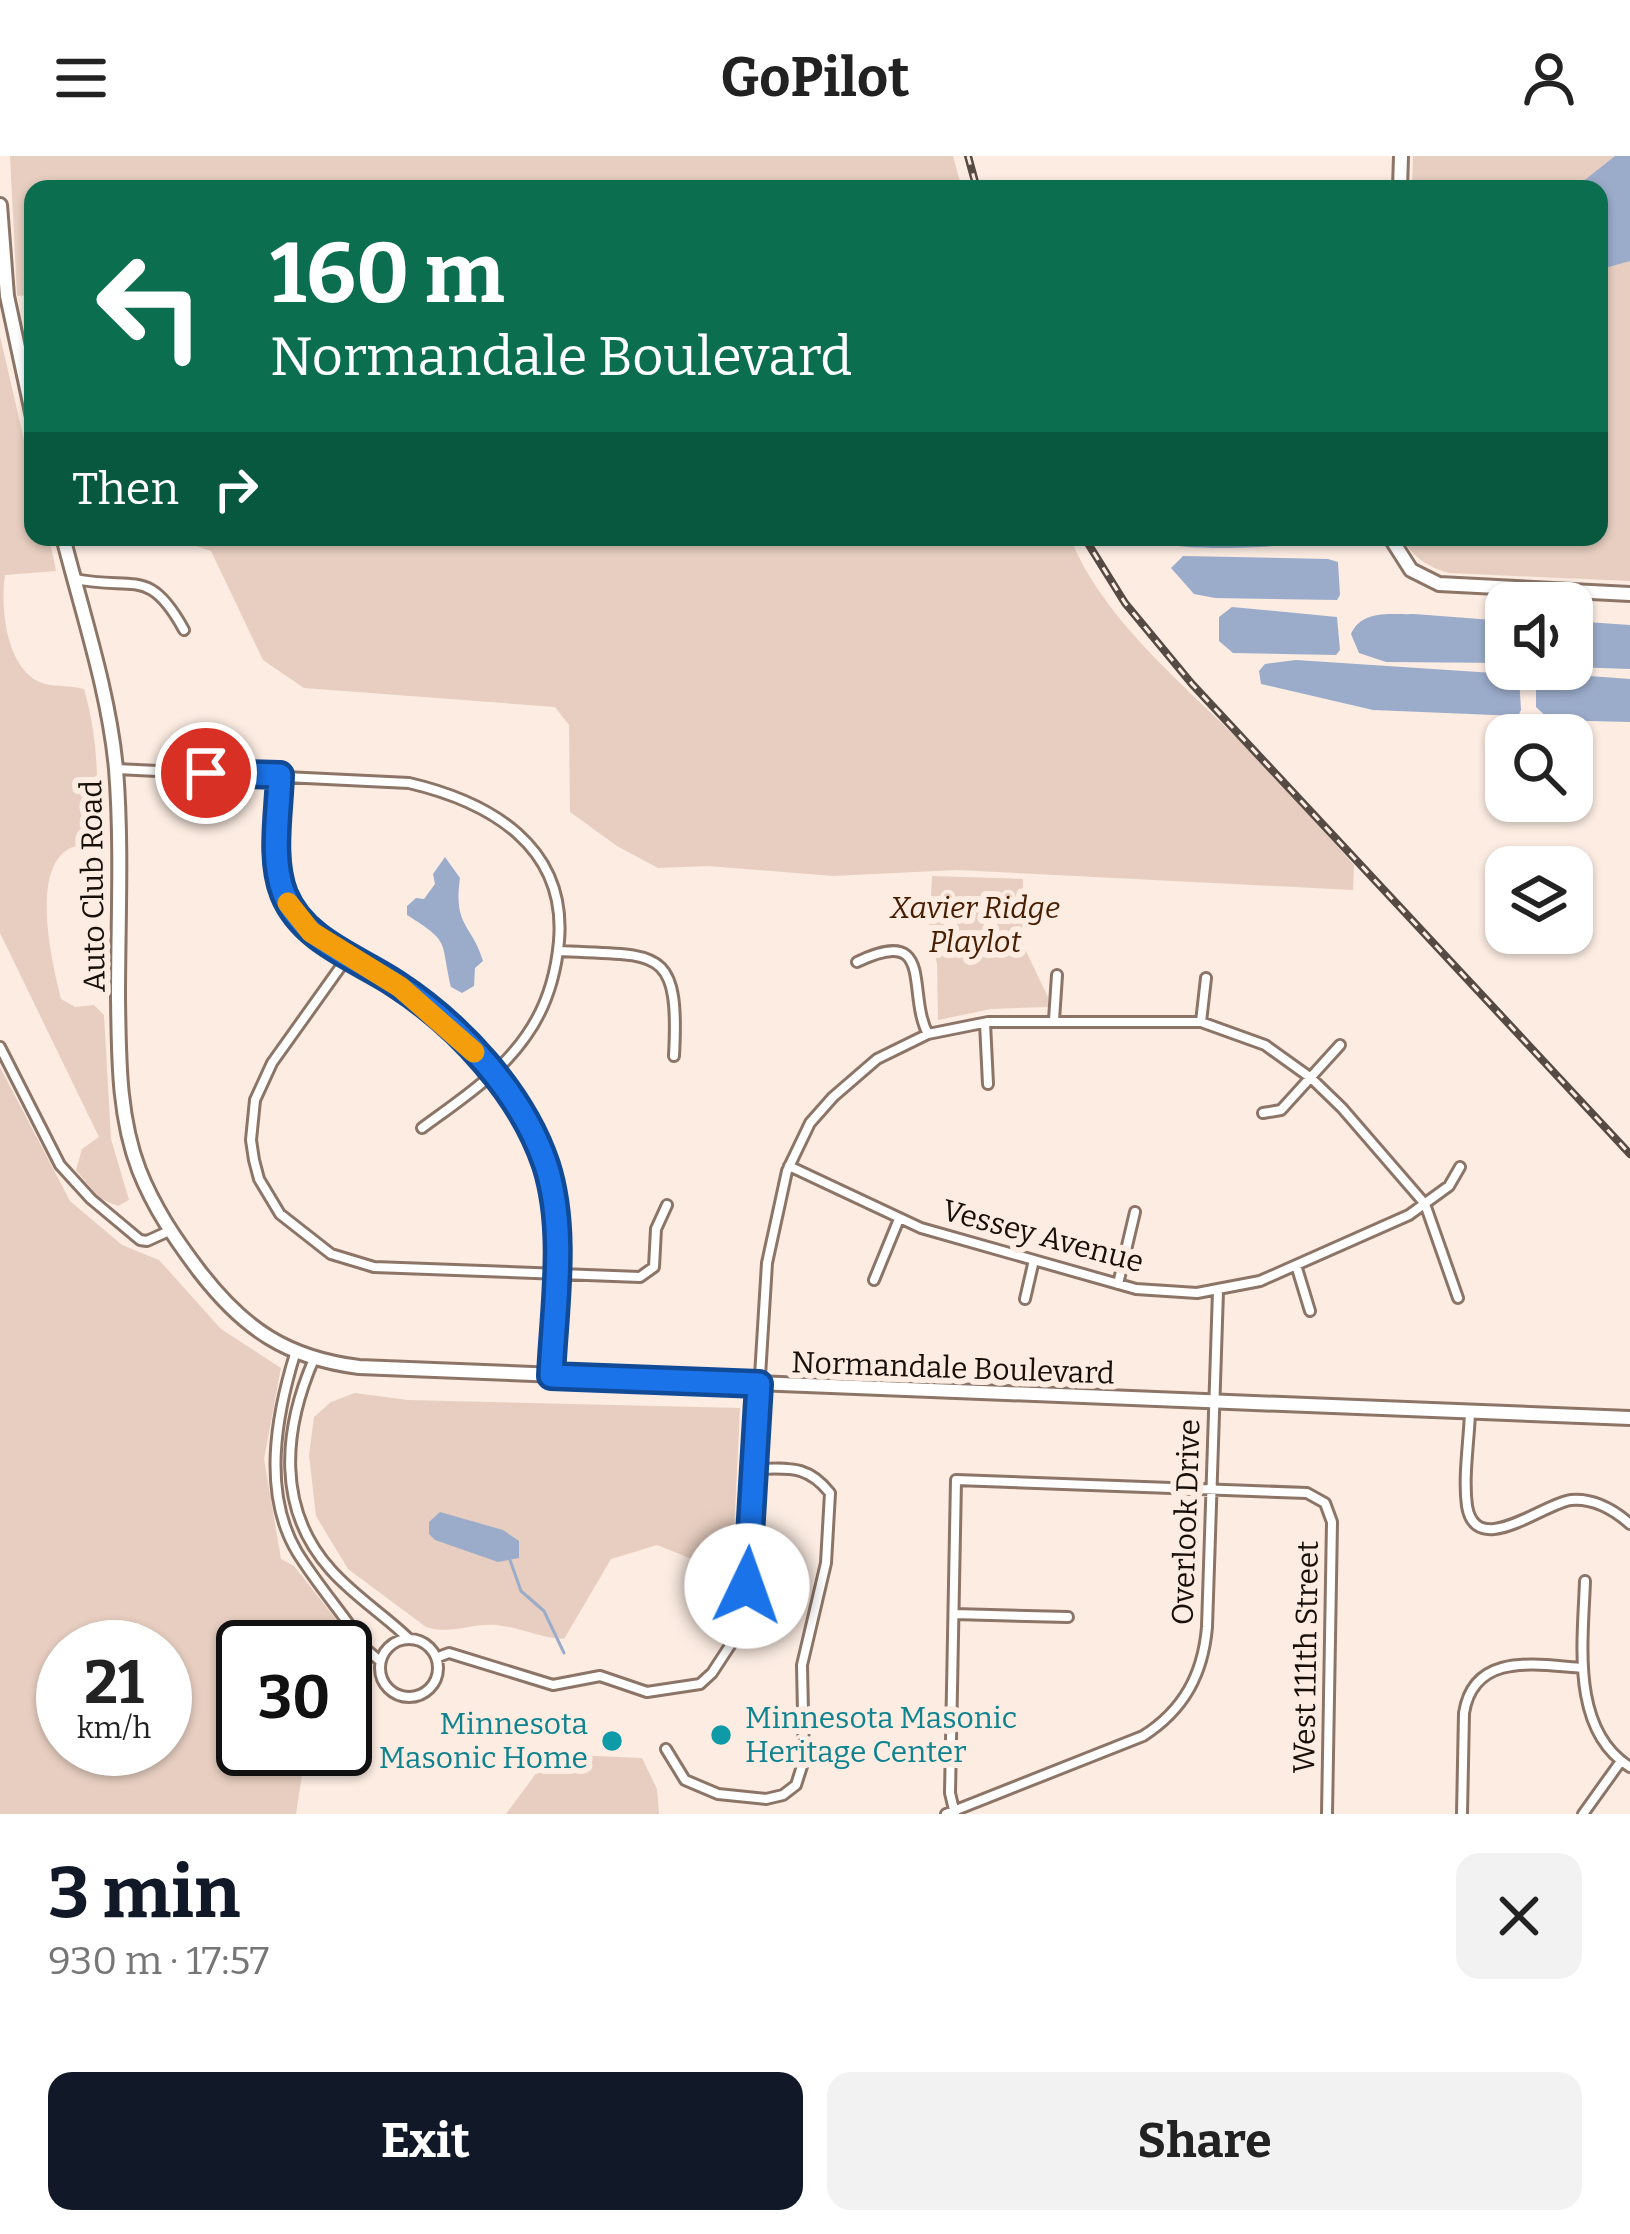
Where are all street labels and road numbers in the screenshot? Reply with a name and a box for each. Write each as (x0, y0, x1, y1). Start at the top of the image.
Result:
street label: Auto Club Road (73, 779, 113, 992)
street label: Vessey Avenue (938, 1192, 1148, 1280)
street label: Normandale Boulevard (791, 1344, 1116, 1392)
street label: Overlook Drive (1164, 1418, 1208, 1626)
street label: West 111th Street (1286, 1540, 1326, 1774)

